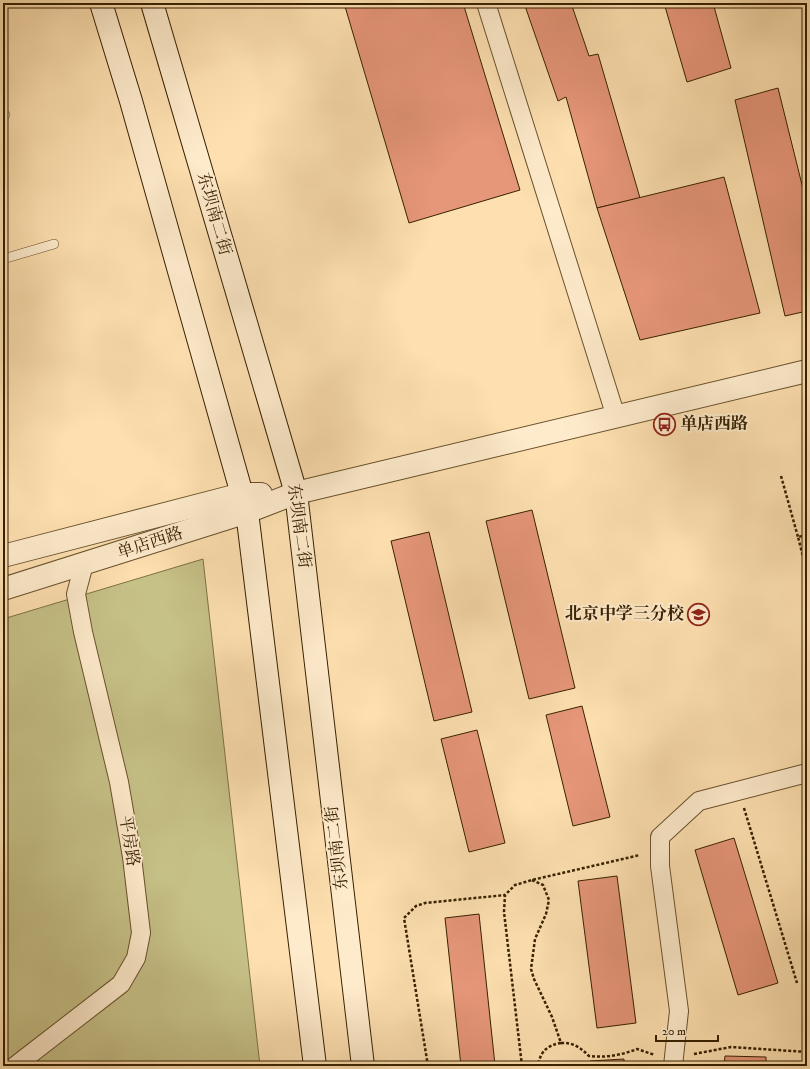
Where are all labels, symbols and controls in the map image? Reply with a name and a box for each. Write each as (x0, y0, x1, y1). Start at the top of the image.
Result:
street label: 东坝南二街 (192, 170, 236, 258)
bus stop icon: 单店西路 (652, 411, 678, 437)
place label: 单店西路 (680, 413, 748, 435)
street label: 东坝南二街 (282, 482, 316, 570)
street label: 单店西路 (114, 522, 186, 564)
school or university icon: 北京中学三分校 (686, 601, 712, 627)
place label: 北京中学三分校 (565, 603, 684, 625)
street label: 东坝南二街 (321, 804, 353, 892)
street label: 平房路 (114, 814, 144, 868)
scale bar (656, 1017, 718, 1043)
text: 20 m (662, 1024, 686, 1039)

